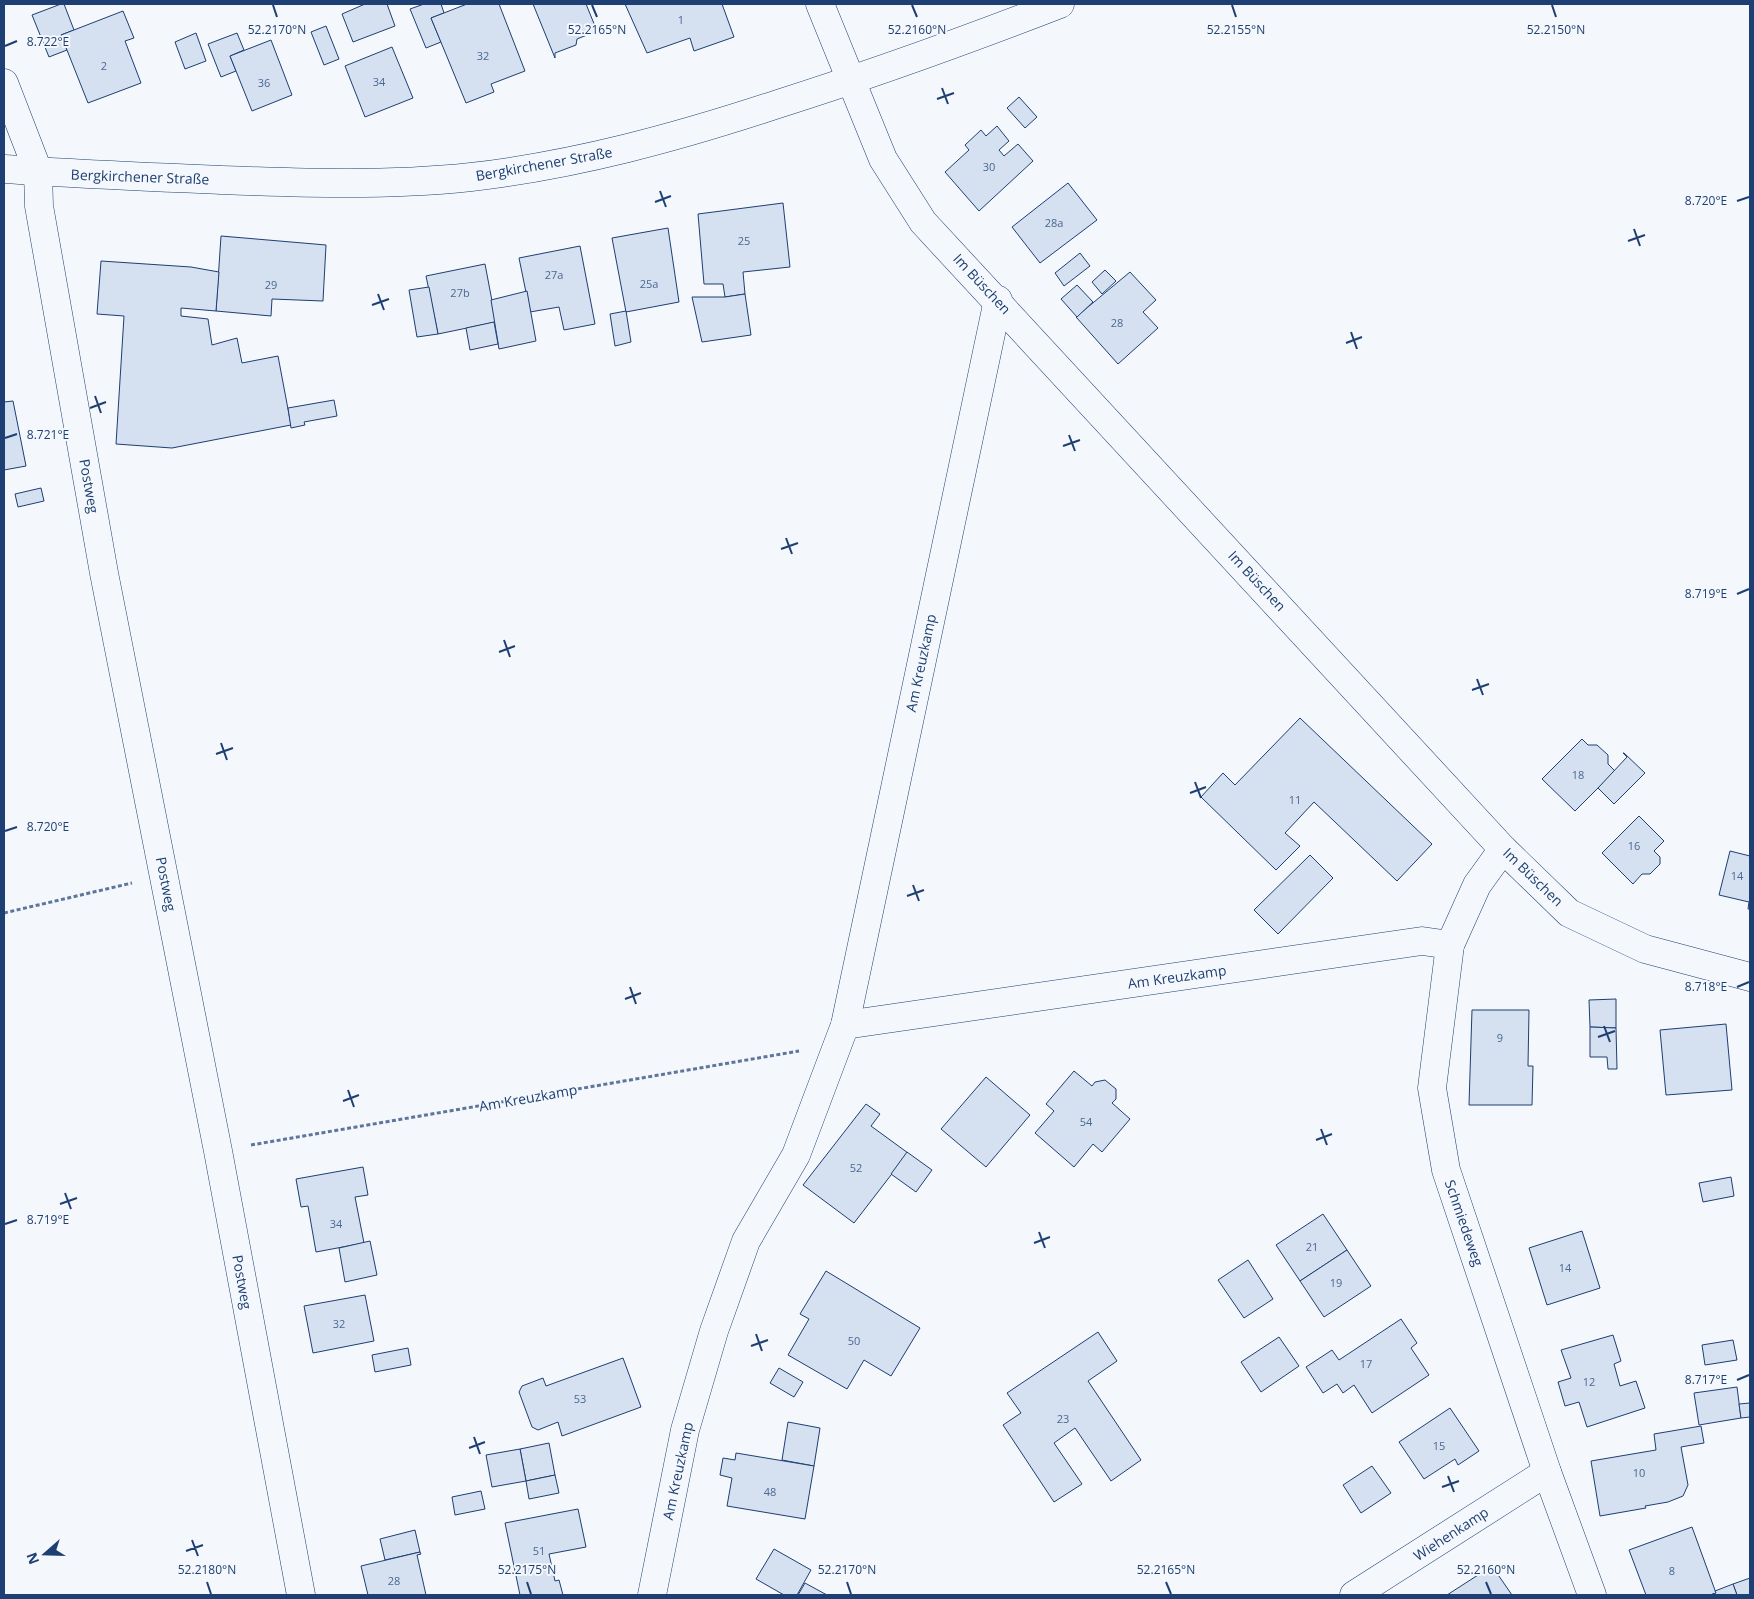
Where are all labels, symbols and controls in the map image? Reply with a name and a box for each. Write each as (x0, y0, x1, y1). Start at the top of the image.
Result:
house number: 1 (678, 12, 684, 27)
text: 52.2170°N (248, 21, 306, 38)
text: 52.2165°N (568, 21, 626, 38)
text: 52.2160°N (888, 21, 946, 38)
text: 52.2155°N (1207, 21, 1265, 38)
text: 52.2150°N (1527, 21, 1585, 38)
text: 8.722°E (27, 33, 69, 50)
house number: 32 (477, 48, 489, 63)
house number: 2 (101, 58, 107, 73)
house number: 34 (373, 74, 386, 89)
house number: 36 (258, 75, 270, 90)
street label: Bergkirchener Straße (474, 142, 614, 185)
house number: 30 (983, 159, 995, 174)
street label: Bergkirchener Straße (70, 165, 210, 188)
text: 8.720°E (1685, 192, 1727, 209)
house number: 28a (1045, 215, 1063, 230)
house number: 25 (738, 233, 750, 248)
street label: Im Büschen (949, 249, 1015, 318)
house number: 27a (545, 267, 563, 282)
house number: 25a (640, 276, 658, 291)
house number: 29 (265, 277, 277, 292)
house number: 27b (450, 285, 470, 300)
house number: 28 (1111, 315, 1123, 330)
text: 8.721°E (27, 426, 69, 443)
street label: Postweg (75, 457, 104, 515)
street label: Im Büschen (1224, 546, 1290, 615)
text: 8.719°E (1685, 585, 1727, 602)
street label: Am Kreuzkamp (901, 612, 940, 713)
house number: 18 (1572, 767, 1584, 782)
house number: 11 (1289, 792, 1301, 807)
text: 8.720°E (27, 818, 69, 835)
house number: 16 (1628, 838, 1640, 853)
street label: Im Büschen (1499, 843, 1567, 910)
street label: Postweg (152, 855, 181, 913)
house number: 14 (1731, 868, 1744, 883)
street label: Am Kreuzkamp (1126, 960, 1227, 993)
text: 8.718°E (1685, 978, 1727, 995)
house number: 9 (1497, 1030, 1503, 1045)
street label: Am Kreuzkamp (477, 1080, 579, 1115)
house number: 54 (1080, 1114, 1093, 1129)
house number: 52 (850, 1160, 862, 1175)
street label: Schmiedeweg (1441, 1177, 1488, 1269)
text: 8.719°E (27, 1211, 69, 1228)
house number: 34 (330, 1216, 343, 1231)
house number: 21 (1306, 1239, 1318, 1254)
street label: Postweg (228, 1253, 257, 1311)
house number: 14 (1559, 1260, 1572, 1275)
house number: 19 (1330, 1275, 1342, 1290)
house number: 32 (333, 1316, 345, 1331)
house number: 50 (848, 1333, 860, 1348)
house number: 17 (1360, 1356, 1372, 1371)
text: 8.717°E (1685, 1371, 1727, 1388)
house number: 12 (1583, 1374, 1595, 1389)
house number: 53 (574, 1391, 586, 1406)
house number: 23 (1057, 1411, 1069, 1426)
street label: Am Kreuzkamp (658, 1420, 697, 1521)
house number: 15 (1433, 1438, 1445, 1453)
house number: 10 (1633, 1465, 1645, 1480)
house number: 48 (764, 1484, 776, 1499)
street label: Wiehenkamp (1409, 1502, 1492, 1565)
north arrow (20, 1529, 70, 1579)
house number: 51 (533, 1543, 545, 1558)
text: N (21, 1550, 43, 1567)
text: 52.2180°N (178, 1561, 236, 1578)
text: 52.2175°N (498, 1561, 556, 1578)
text: 52.2170°N (818, 1561, 876, 1578)
text: 52.2165°N (1137, 1561, 1195, 1578)
text: 52.2160°N (1457, 1561, 1515, 1578)
house number: 8 (1669, 1563, 1675, 1578)
house number: 28 (388, 1573, 400, 1588)

